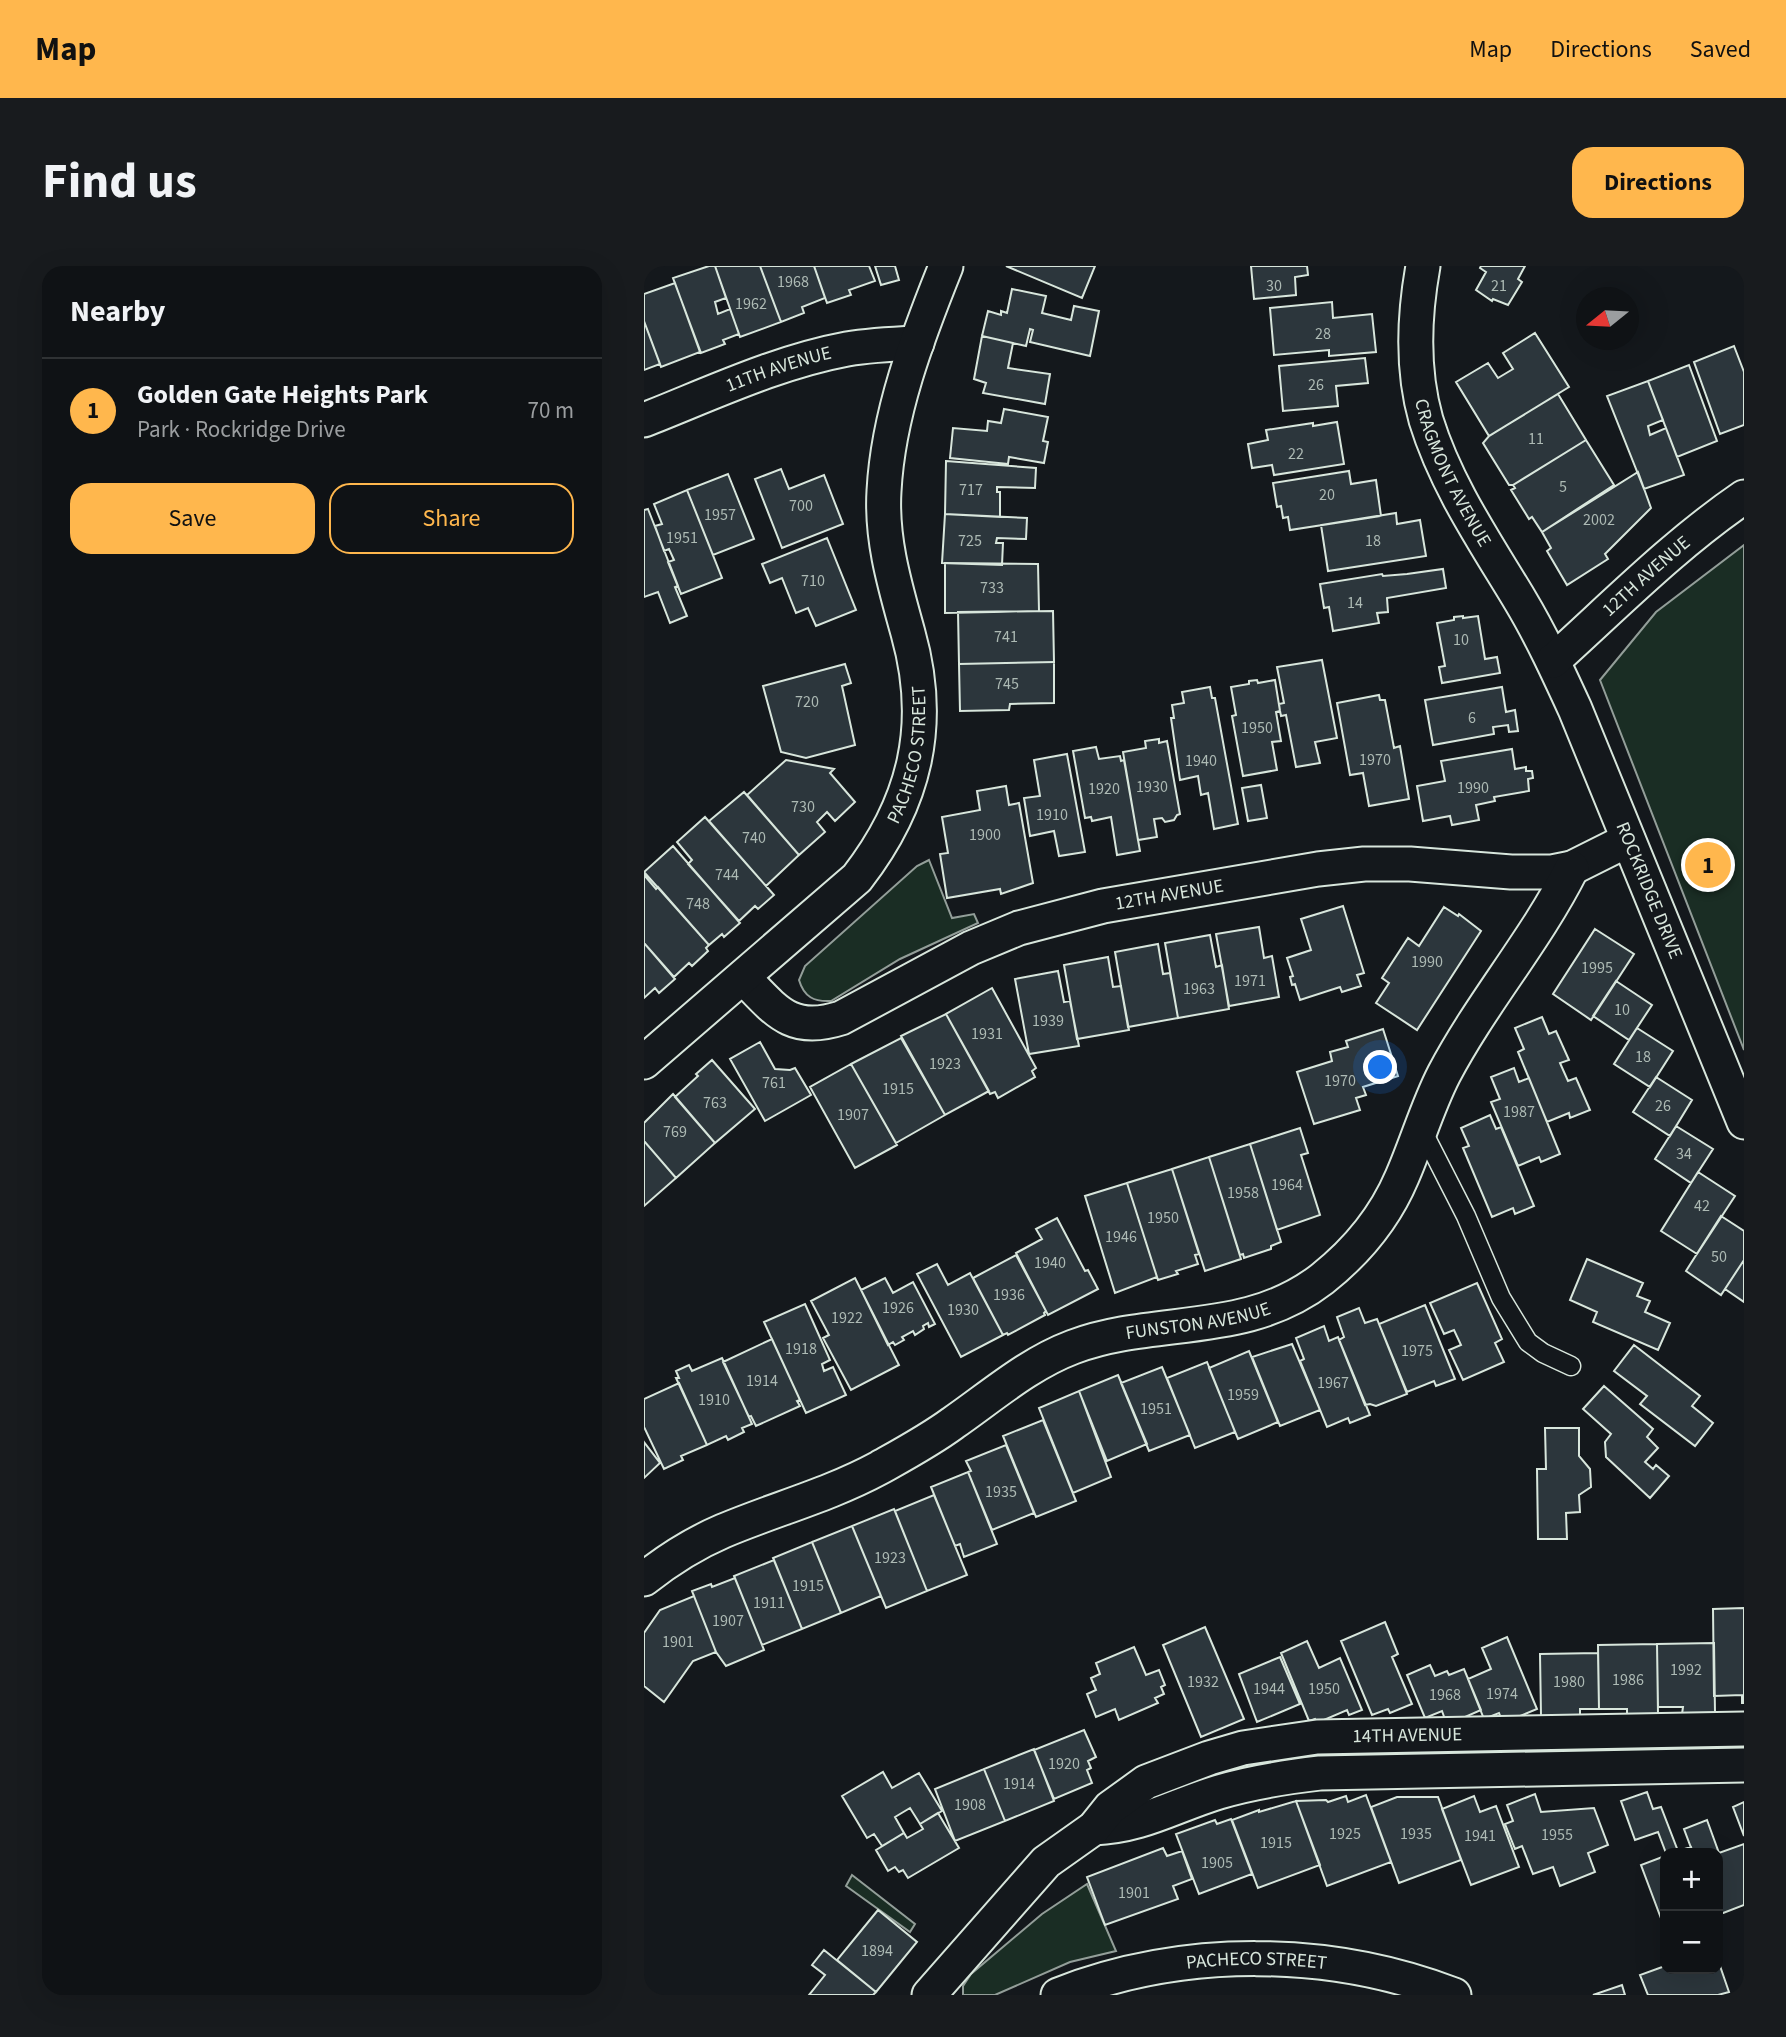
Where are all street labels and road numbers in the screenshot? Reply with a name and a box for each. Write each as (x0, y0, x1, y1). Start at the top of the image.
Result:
street label: 11TH AVENUE (722, 339, 834, 399)
street label: CRAGMONT AVENUE (1408, 396, 1498, 552)
street label: 12TH AVENUE (1596, 529, 1696, 623)
street label: PACHECO STREET (880, 685, 933, 828)
street label: ROCKRIDGE DRIVE (1609, 818, 1689, 963)
street label: 12TH AVENUE (1113, 872, 1226, 917)
street label: FUNSTON AVENUE (1123, 1295, 1274, 1347)
street label: 14TH AVENUE (1352, 1721, 1462, 1750)
street label: PACHECO STREET (1185, 1945, 1328, 1977)

